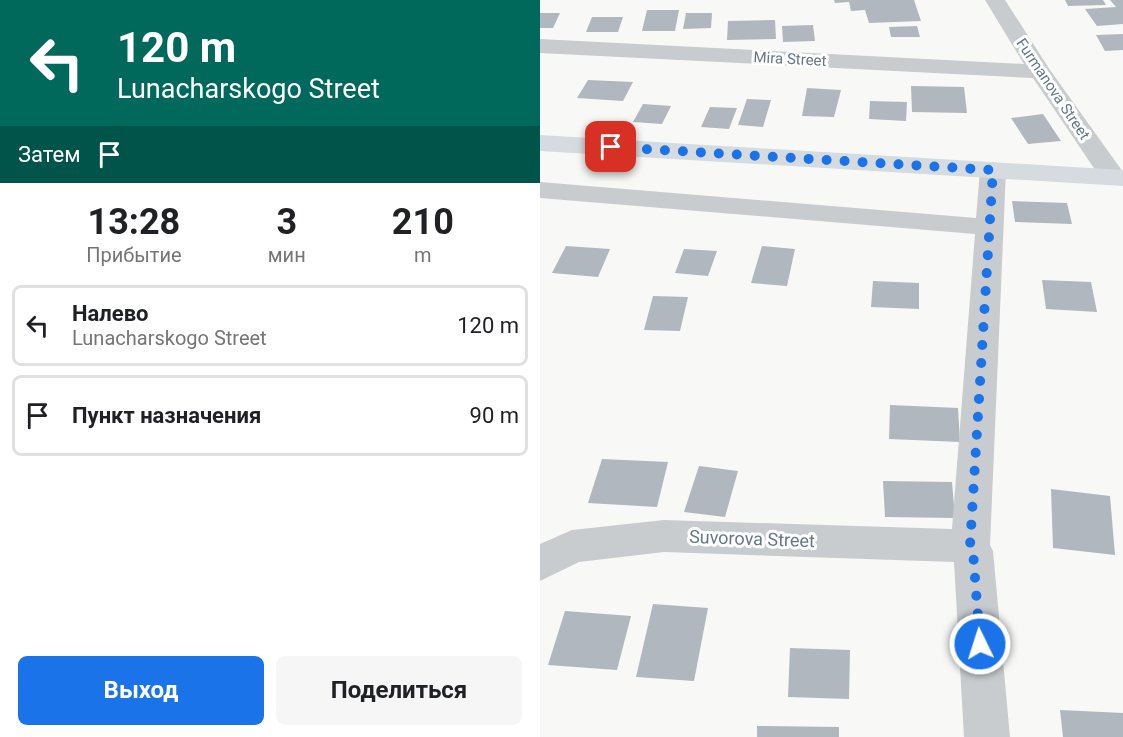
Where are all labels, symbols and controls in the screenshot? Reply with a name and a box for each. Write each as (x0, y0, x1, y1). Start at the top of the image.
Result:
text: 120 m (117, 23, 236, 72)
icon: left (18, 24, 96, 102)
street label: Furmanova Street (1013, 35, 1094, 143)
street label: Mira Street (753, 48, 827, 70)
text: Lunacharskogo Street (117, 73, 380, 105)
pin (585, 121, 636, 172)
icon: arrive (594, 130, 627, 163)
icon: arrive (93, 138, 126, 171)
text: Затем (18, 142, 81, 167)
text: 13:28 (87, 201, 180, 243)
text: 3 (276, 201, 297, 243)
text: 210 (392, 201, 454, 243)
text: Прибытие (86, 243, 182, 267)
text: мин (268, 243, 306, 267)
text: m (414, 243, 432, 267)
text: Налево (72, 301, 149, 326)
icon: left (21, 309, 54, 342)
text: 120 m (457, 313, 519, 338)
text: Lunacharskogo Street (72, 326, 267, 350)
icon: arrive (21, 399, 54, 432)
text: Пункт назначения (72, 403, 261, 428)
text: 90 m (470, 403, 519, 428)
street label: Suvorova Street (689, 526, 815, 551)
position arrow (948, 612, 1012, 676)
button: Выход (18, 656, 264, 725)
button: Поделиться (276, 656, 522, 725)

